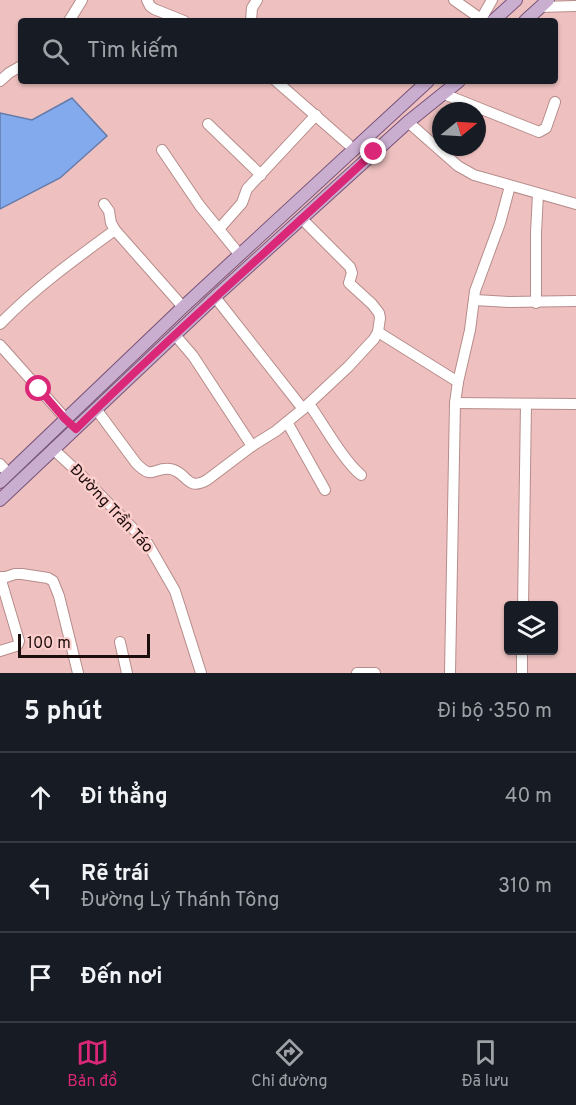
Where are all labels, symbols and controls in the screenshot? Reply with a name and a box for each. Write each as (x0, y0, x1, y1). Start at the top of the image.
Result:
search box (18, 18, 558, 84)
icon: search (39, 35, 72, 68)
text: Tìm kiếm (87, 38, 178, 65)
north arrow (432, 102, 486, 156)
route end (360, 138, 386, 164)
route start (25, 375, 51, 401)
street label: Đường Trần Táo (65, 460, 158, 558)
map controls (504, 601, 558, 655)
button: layers (504, 601, 558, 655)
scale bar (18, 631, 150, 658)
text: 100 m (27, 634, 71, 654)
text: 5 phút (24, 696, 102, 729)
text: Đi bộ · 350 m (438, 699, 552, 725)
icon: ahead (24, 781, 57, 814)
text: Đi thẳng (81, 784, 168, 811)
text: 40 m (505, 784, 552, 810)
text: Rẽ trái (81, 861, 149, 888)
icon: left (24, 871, 57, 904)
text: 310 m (498, 874, 552, 900)
text: Đường Lý Thánh Tông (81, 888, 279, 914)
icon: arrive (24, 961, 57, 994)
text: Đến nơi (81, 964, 162, 991)
tab: Bản đồ (67, 1036, 117, 1092)
tab: Chỉ đường (251, 1036, 328, 1092)
tab: Đã lưu (462, 1036, 509, 1092)

